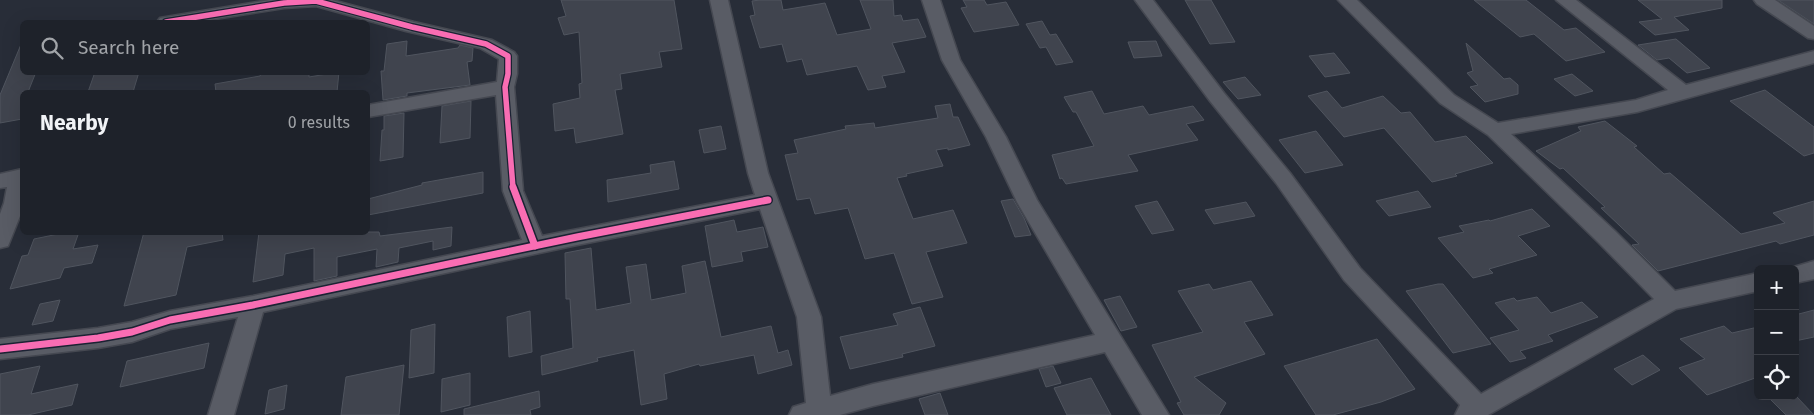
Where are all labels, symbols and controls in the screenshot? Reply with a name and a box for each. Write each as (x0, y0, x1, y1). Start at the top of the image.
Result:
search box (20, 20, 370, 75)
icon: search (38, 34, 66, 62)
text: Search here (78, 36, 179, 59)
text: Nearby (40, 110, 108, 136)
text: 0 results (288, 113, 350, 132)
map controls (1754, 265, 1799, 400)
button: + (1754, 265, 1799, 310)
button: − (1754, 310, 1799, 355)
button: locate (1754, 355, 1799, 400)

